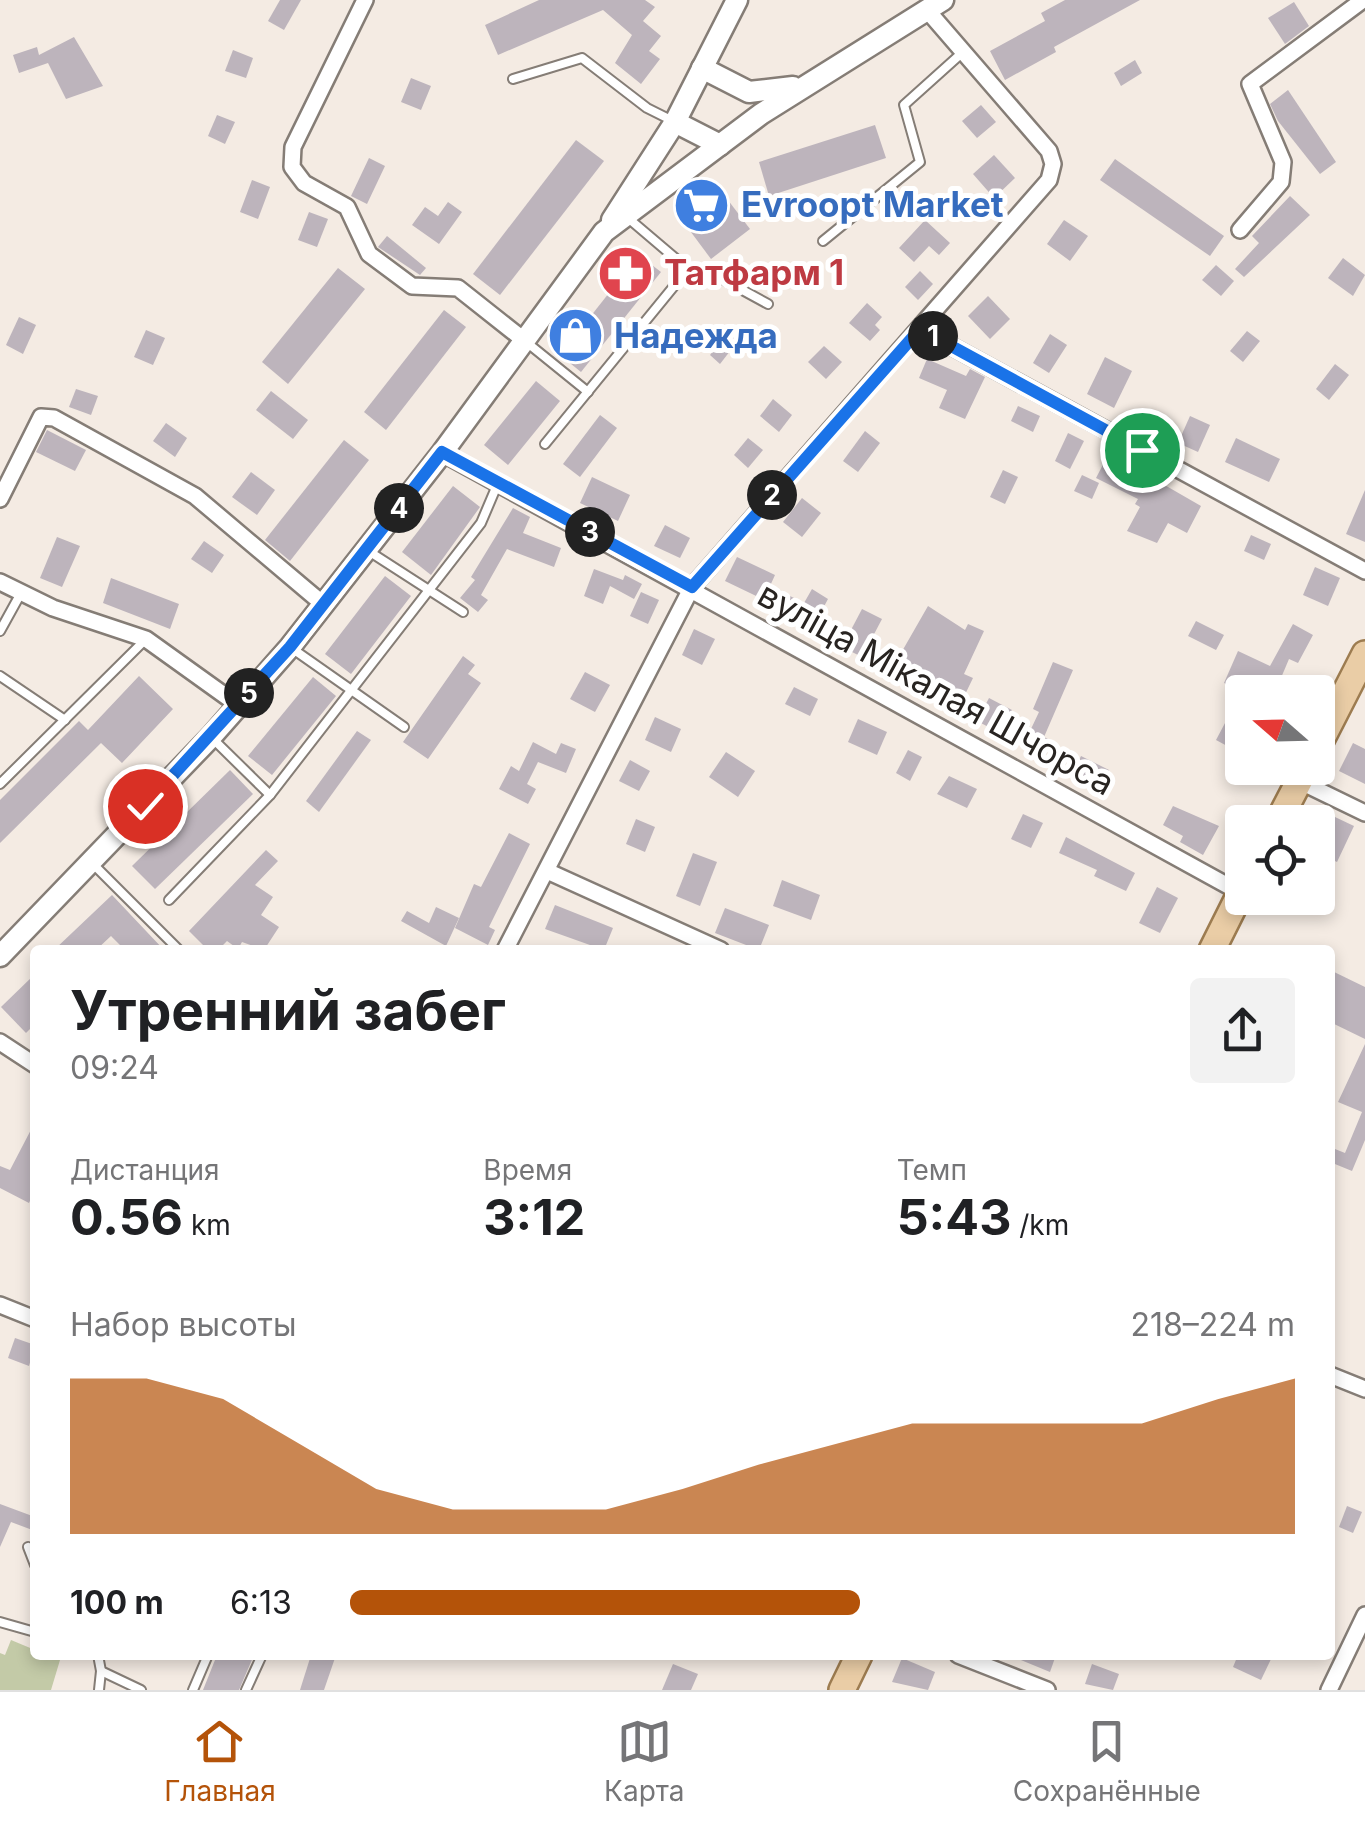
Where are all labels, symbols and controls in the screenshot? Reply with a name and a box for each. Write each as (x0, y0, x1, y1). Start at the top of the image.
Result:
supermarket icon: Evroopt Market (672, 175, 732, 235)
place label: Evroopt Market (741, 183, 1004, 225)
pharmacy icon: Татфарм 1 (595, 243, 655, 303)
place label: Татфарм 1 (664, 251, 844, 293)
shop icon: Надежда (545, 306, 605, 366)
pin: 1 (908, 311, 958, 361)
place label: Надежда (614, 314, 778, 356)
text: 1 (927, 319, 939, 353)
pin (1100, 408, 1185, 493)
icon: arrive (1115, 423, 1170, 478)
pin: 2 (747, 470, 797, 520)
text: 2 (763, 478, 781, 512)
pin: 4 (374, 483, 424, 533)
text: 4 (390, 491, 408, 525)
pin: 3 (565, 507, 615, 557)
text: 3 (581, 515, 599, 549)
street label: вуліца Мікалая Шчорса (751, 573, 1122, 804)
pin: 5 (224, 668, 274, 718)
north arrow (1225, 675, 1335, 785)
map controls (1225, 675, 1335, 915)
text: 5 (240, 676, 258, 710)
pin (103, 764, 188, 849)
icon: check (118, 779, 173, 834)
button: locate (1225, 805, 1335, 915)
text: Утренний забег (70, 977, 506, 1043)
button: share (1190, 978, 1295, 1083)
text: 09:24 (70, 1048, 159, 1087)
text: Дистанция (70, 1153, 220, 1187)
text: Время (483, 1153, 572, 1187)
text: Темп (897, 1153, 967, 1187)
text: 0.56 (70, 1187, 183, 1247)
text: 3:12 (483, 1187, 585, 1247)
text: 5:43 (897, 1187, 1011, 1247)
text: km (183, 1208, 231, 1242)
text: /km (1011, 1208, 1069, 1242)
text: Набор высоты (70, 1305, 297, 1344)
text: 218–224 m (1130, 1305, 1295, 1344)
text: 100 m (70, 1583, 164, 1622)
text: 6:13 (230, 1583, 292, 1622)
tab: Главная (164, 1714, 276, 1808)
tab: Карта (604, 1714, 685, 1808)
tab: Сохранённые (1013, 1714, 1201, 1808)

